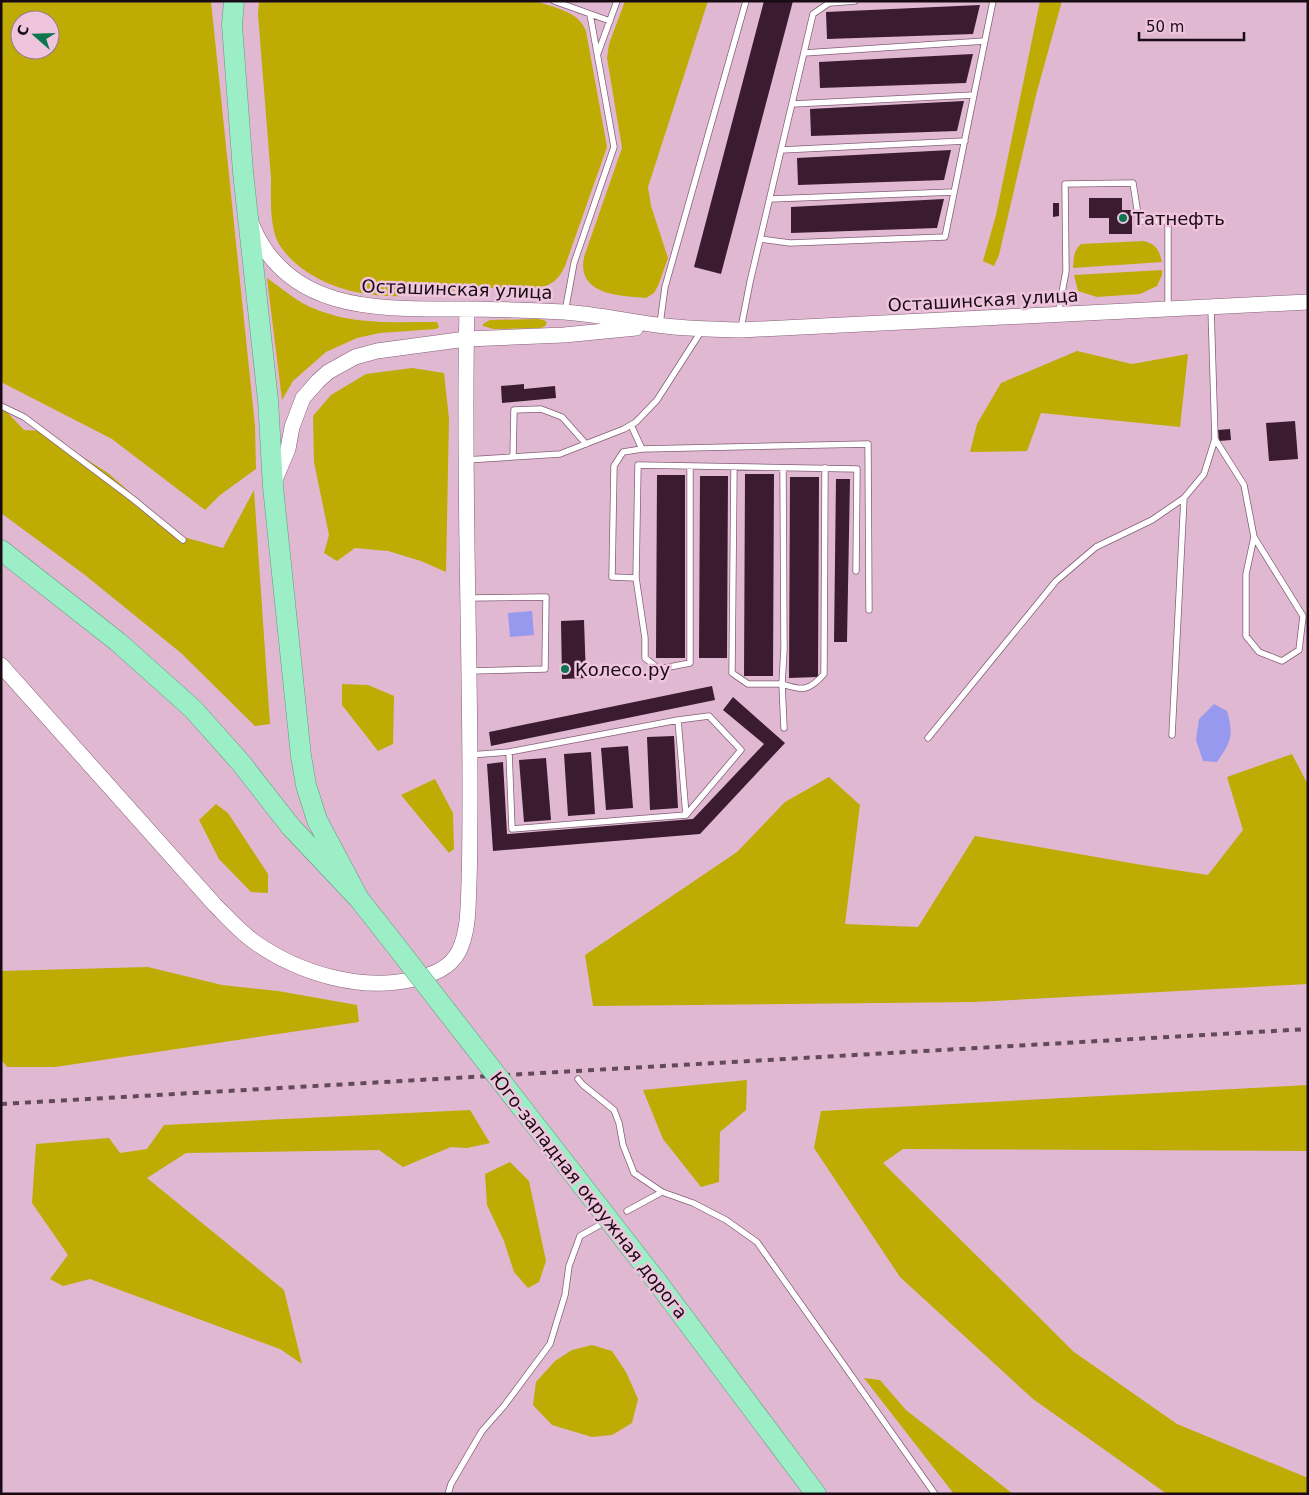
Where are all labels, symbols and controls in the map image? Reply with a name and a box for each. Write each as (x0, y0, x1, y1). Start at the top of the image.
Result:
north arrow (10, 10, 60, 60)
scale bar (1139, 10, 1244, 42)
text: 50 m (1146, 18, 1184, 36)
text: С (14, 23, 32, 38)
place label: Татнефть (1132, 208, 1225, 229)
marker: Татнефть (1117, 212, 1129, 224)
street label: Осташинская улица (361, 275, 553, 303)
street label: Осташинская улица (887, 285, 1079, 315)
place label: Колесо.ру (575, 659, 670, 680)
marker: Колесо.ру (559, 663, 571, 675)
street label: Юго-западная окружная дорога (486, 1067, 692, 1323)

